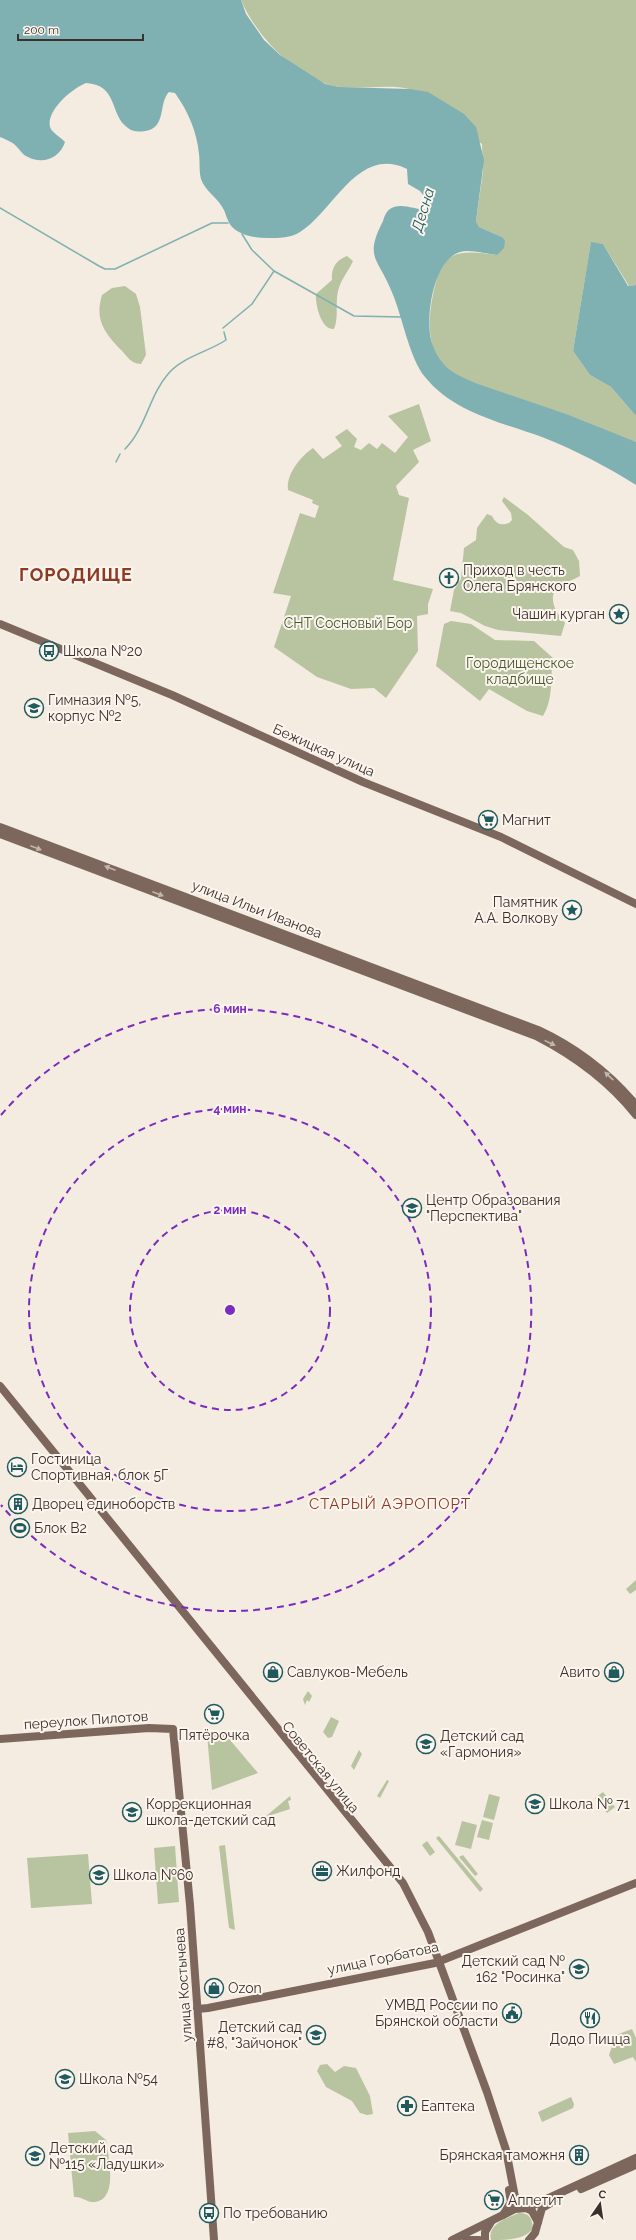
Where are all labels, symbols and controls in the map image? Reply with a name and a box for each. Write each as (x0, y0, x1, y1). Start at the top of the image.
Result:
scale bar (18, 16, 143, 42)
text: 200 m (24, 23, 59, 37)
water label: Десна (407, 186, 438, 235)
place label: Приход в честь Олега Брянского (463, 562, 577, 594)
district label: ГОРОДИЩЕ (19, 564, 133, 585)
church icon: Приход в честь Олега Брянского (438, 567, 460, 589)
place icon: Чашин курган (608, 603, 630, 625)
place label: Чашин курган (512, 606, 605, 622)
park label: СНТ Сосновый Бор (284, 615, 413, 631)
bus stop icon: Школа №20 (38, 640, 60, 662)
place label: Школа №20 (63, 643, 143, 659)
park label: Городищенское кладбище (466, 655, 574, 687)
place label: Гимназия №5, корпус №2 (48, 692, 141, 724)
school or university icon: Гимназия №5, корпус №2 (23, 697, 45, 719)
street label: Бежицкая улица (271, 720, 377, 780)
supermarket icon: Магнит (477, 809, 499, 831)
place label: Магнит (502, 812, 551, 828)
one-way arrow (31, 845, 43, 851)
one-way arrow (104, 865, 116, 871)
street label: улица Ильи Иванова (190, 877, 324, 941)
one-way arrow (153, 891, 165, 897)
place label: Памятник А.А. Волкову (474, 894, 558, 926)
place icon: Памятник А.А. Волкову (561, 899, 583, 921)
text: 6 мин (213, 1002, 247, 1016)
one-way arrow (544, 1040, 556, 1046)
one-way arrow (605, 1072, 614, 1081)
text: 4 мин (213, 1102, 247, 1116)
place label: Центр Образования "Перспектива" (426, 1192, 560, 1224)
school or university icon: Центр Образования "Перспектива" (401, 1197, 423, 1219)
text: 2 мин (213, 1203, 247, 1217)
centre of rings (223, 1303, 237, 1317)
place label: Гостиница Спортивная, блок 5Г (31, 1451, 168, 1483)
hotel icon: Гостиница Спортивная, блок 5Г (6, 1456, 28, 1478)
building icon: Дворец единоборств (7, 1493, 29, 1515)
district label: СТАРЫЙ АЭРОПОРТ (309, 1495, 471, 1513)
place label: Дворец единоборств (32, 1496, 175, 1512)
sports icon: Блок В2 (9, 1517, 31, 1539)
place label: Блок В2 (34, 1520, 87, 1536)
shop icon: Савлуков-Мебель (262, 1661, 284, 1683)
shop icon: Авито (603, 1661, 625, 1683)
place label: Савлуков-Мебель (287, 1664, 408, 1680)
place label: Авито (560, 1664, 600, 1680)
supermarket icon: Пятёрочка (203, 1703, 225, 1725)
street label: переулок Пилотов (23, 1708, 149, 1732)
street label: Советская улица (279, 1718, 363, 1816)
place label: Пятёрочка (178, 1727, 250, 1743)
place label: Детский сад «Гармония» (440, 1728, 524, 1760)
school or university icon: Детский сад «Гармония» (415, 1733, 437, 1755)
school or university icon: Школа № 71 (524, 1793, 546, 1815)
place label: Коррекционная школа-детский сад (146, 1796, 276, 1828)
place label: Школа № 71 (549, 1796, 630, 1812)
school or university icon: Коррекционная школа-детский сад (121, 1801, 143, 1823)
office icon: Жилфонд (311, 1860, 333, 1882)
place label: Жилфонд (336, 1863, 400, 1879)
school or university icon: Школа №60 (88, 1864, 110, 1886)
place label: Школа №60 (113, 1867, 194, 1883)
street label: улица Костычева (171, 1927, 195, 2043)
street label: улица Горбатова (326, 1938, 440, 1978)
place label: Детский сад № 162 "Росинка" (461, 1953, 565, 1985)
school or university icon: Детский сад № 162 "Росинка" (568, 1958, 590, 1980)
shop icon: Ozon (203, 1977, 225, 1999)
place label: Ozon (228, 1980, 262, 1996)
place label: УМВД России по Брянской области (375, 1997, 498, 2029)
public building icon: УМВД России по Брянской области (501, 2002, 523, 2024)
restaurant icon: Додо Пицца (579, 2007, 601, 2029)
place label: Детский сад #8, "Зайчонок" (207, 2019, 302, 2051)
school or university icon: Детский сад #8, "Зайчонок" (305, 2024, 327, 2046)
place label: Додо Пицца (550, 2031, 631, 2047)
school or university icon: Школа №54 (54, 2068, 76, 2090)
place label: Школа №54 (79, 2071, 158, 2087)
pharmacy icon: Еаптека (396, 2095, 418, 2117)
place label: Еаптека (421, 2098, 475, 2114)
place label: Детский сад №115 «Ладушки» (49, 2140, 164, 2172)
building icon: Брянская таможня (568, 2144, 590, 2166)
school or university icon: Детский сад №115 «Ладушки» (24, 2145, 46, 2167)
place label: Брянская таможня (440, 2147, 565, 2163)
north arrow (580, 2184, 620, 2224)
text: С (597, 2188, 608, 2202)
supermarket icon: Аппетит (483, 2189, 505, 2211)
place label: Аппетит (508, 2192, 564, 2208)
bus stop icon: По требованию (198, 2202, 220, 2224)
place label: По требованию (223, 2205, 328, 2221)

